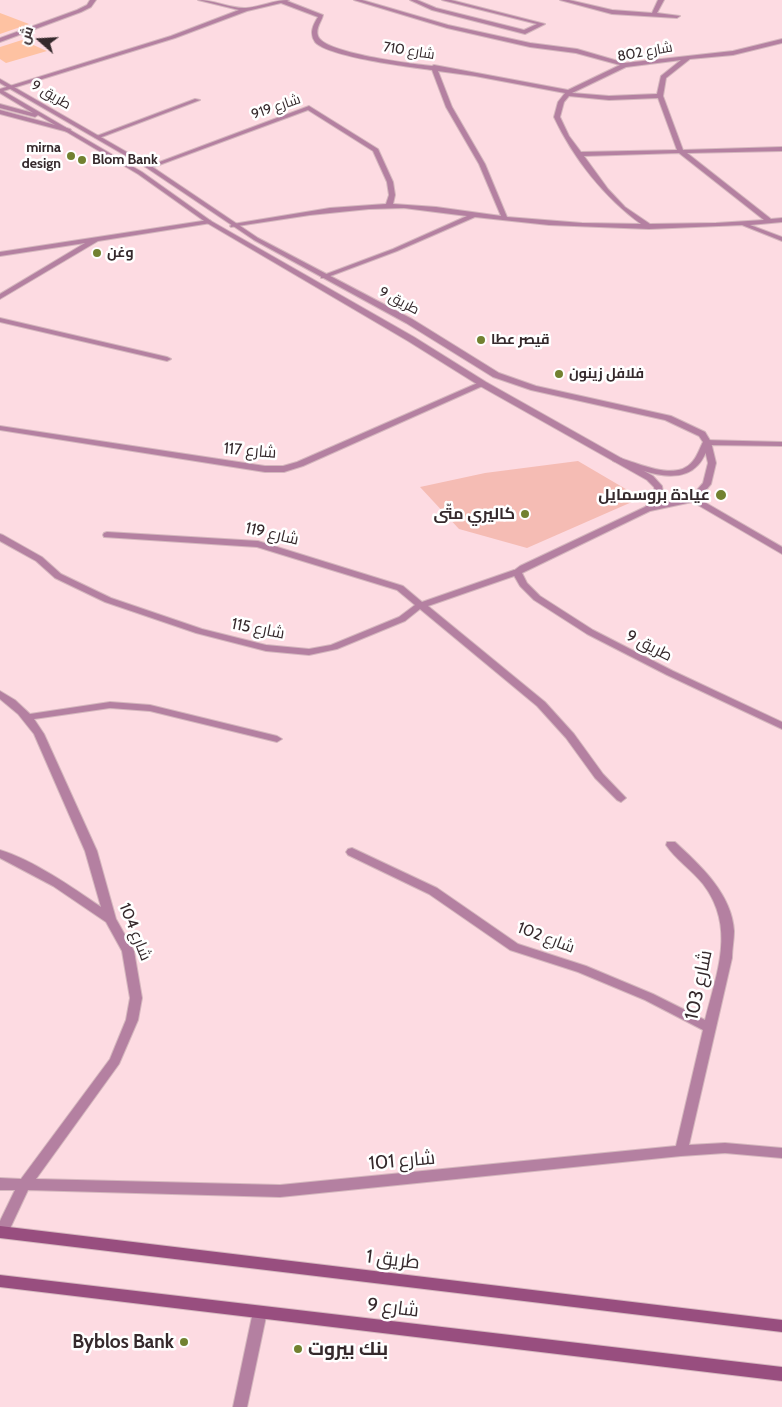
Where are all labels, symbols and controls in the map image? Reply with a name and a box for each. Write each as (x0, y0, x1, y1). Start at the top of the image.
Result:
north arrow (15, 15, 65, 65)
text: ش (14, 24, 37, 47)
street label: شارع 710 (382, 39, 436, 63)
street label: شارع 802 (616, 39, 674, 65)
street label: 9 طريق (28, 77, 74, 113)
street label: شارع 919 (249, 91, 303, 123)
place label: mirna design (22, 140, 61, 172)
marker: mirna design (65, 150, 77, 162)
place label: Blom Bank (92, 152, 158, 168)
marker: Blom Bank (76, 154, 88, 166)
place label: وغن (107, 245, 134, 261)
marker: وغن (91, 247, 103, 259)
street label: 9 طريق (376, 283, 422, 319)
place label: قيصر عطا (491, 332, 550, 348)
marker: قيصر عطا (475, 334, 487, 346)
place label: فلافل زينون (569, 366, 644, 382)
marker: فلافل زينون (553, 368, 565, 380)
street label: شارع 117 (223, 439, 277, 463)
place label: عيادة بروسمايل (598, 485, 710, 505)
marker: عيادة بروسمايل (714, 488, 728, 502)
place label: كاليري متّى (433, 504, 515, 524)
marker: كاليري متّى (519, 508, 531, 520)
street label: شارع 119 (243, 519, 301, 549)
street label: شارع 115 (230, 614, 286, 644)
street label: طريق 9 (623, 626, 675, 666)
street label: شارع 104 (115, 900, 155, 964)
street label: شارع 102 (515, 918, 577, 958)
street label: شارع 103 (680, 948, 718, 1022)
street label: شارع 101 (368, 1147, 436, 1175)
street label: طريق 1 (365, 1245, 421, 1275)
street label: شارع 9 (366, 1294, 420, 1322)
place label: Byblos Bank (72, 1331, 174, 1353)
marker: Byblos Bank (178, 1336, 190, 1348)
place label: بنك بيروت (308, 1338, 388, 1360)
marker: بنك بيروت (292, 1343, 304, 1355)

